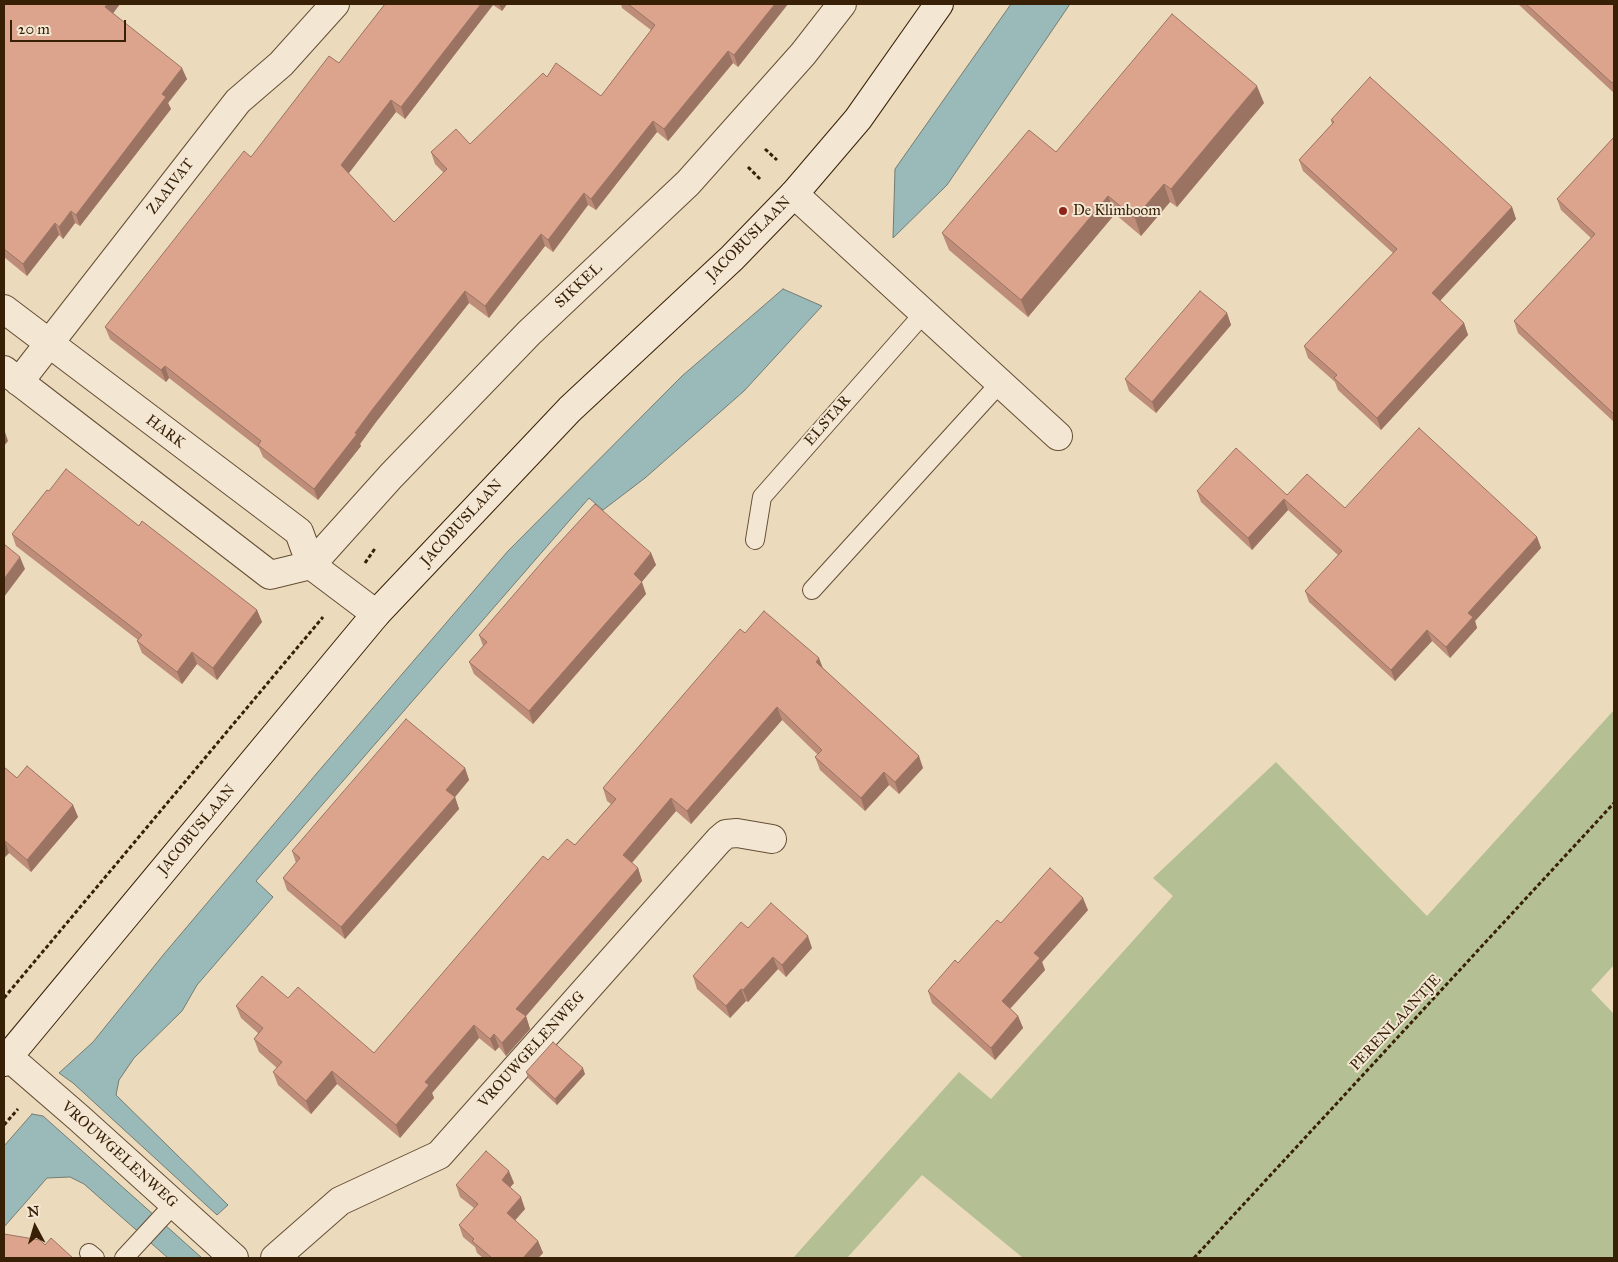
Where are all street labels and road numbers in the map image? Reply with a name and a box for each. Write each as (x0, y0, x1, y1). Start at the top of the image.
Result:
street label: ZAAIVAT (144, 156, 198, 218)
street label: JACOBUSLAAN (703, 193, 795, 285)
street label: SIKKEL (552, 260, 606, 312)
street label: ELSTAR (801, 392, 855, 450)
street label: HARK (142, 411, 188, 453)
street label: JACOBUSLAAN (417, 476, 507, 570)
street label: JACOBUSLAAN (154, 781, 240, 879)
street label: PERENLAANTJE (1347, 971, 1445, 1075)
street label: VROUWGELENWEG (475, 988, 589, 1112)
street label: VROUWGELENWEG (57, 1098, 181, 1212)

